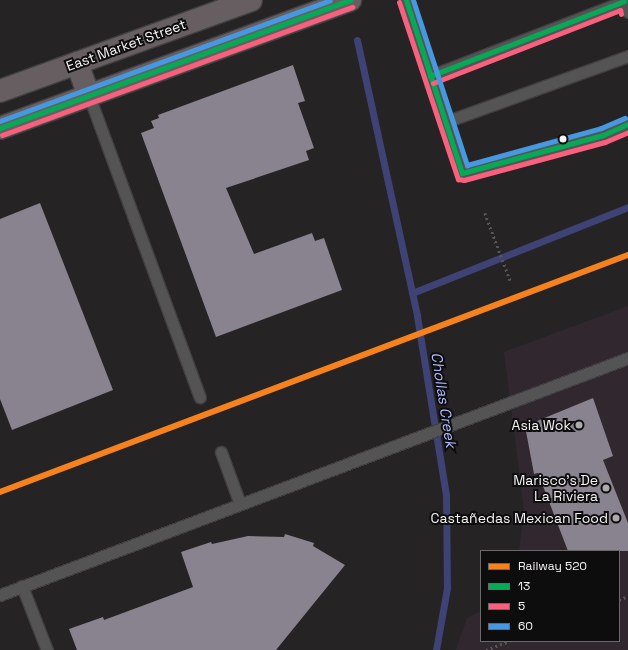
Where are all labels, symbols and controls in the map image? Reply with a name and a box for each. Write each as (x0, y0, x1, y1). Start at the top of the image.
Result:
street label: East Market Street (64, 15, 188, 75)
unlabelled marker (558, 134, 568, 144)
water label: Chollas Creek (428, 351, 460, 449)
place label: Asia Wok (511, 417, 571, 433)
marker: Asia Wok (574, 420, 584, 430)
place label: Marisco's De La Riviera (513, 472, 598, 504)
marker: Marisco's De La Riviera (601, 483, 611, 493)
place label: Castañedas Mexican Food (430, 510, 608, 526)
marker: Castañedas Mexican Food (611, 513, 621, 523)
legend (480, 550, 620, 642)
text: Railway 520 (518, 558, 587, 574)
text: 13 (518, 578, 530, 594)
text: 5 (518, 598, 525, 614)
text: 60 (518, 618, 533, 634)

